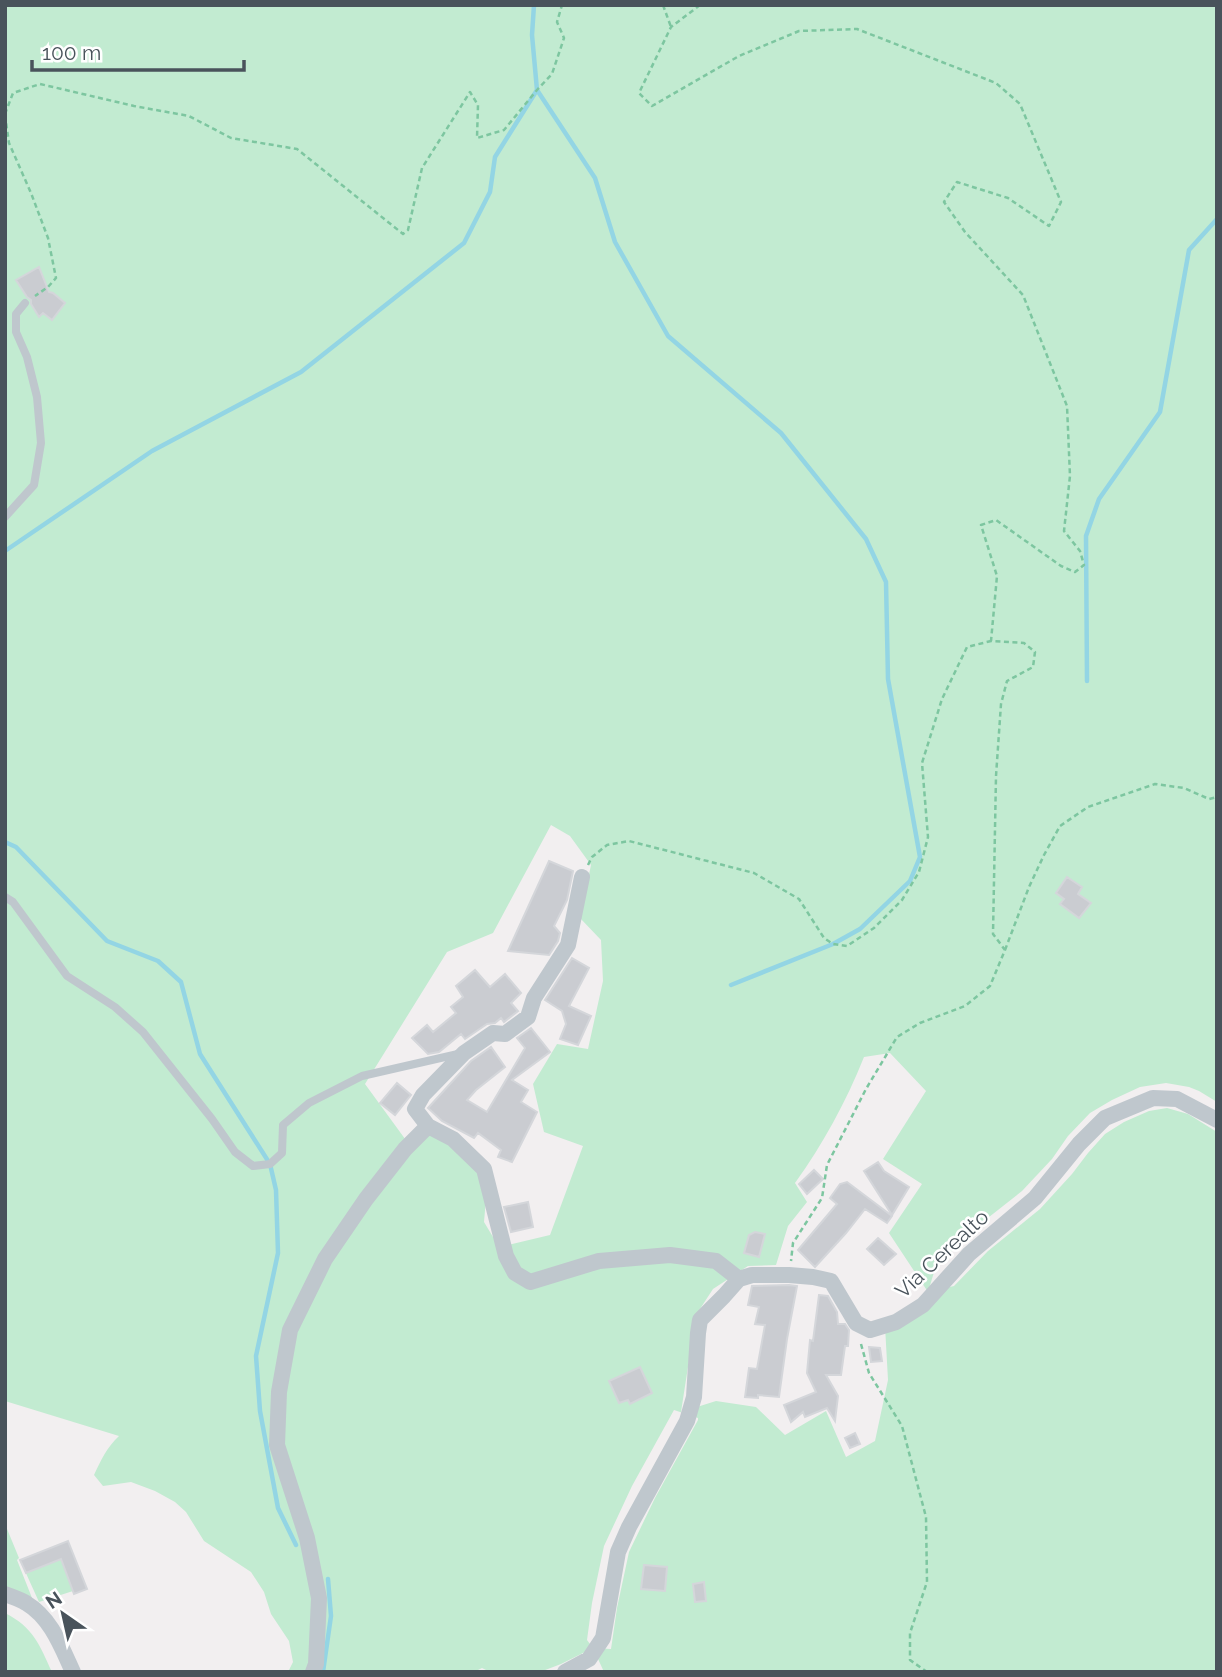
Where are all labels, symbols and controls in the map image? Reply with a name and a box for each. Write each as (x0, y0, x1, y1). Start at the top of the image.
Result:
scale bar (32, 28, 243, 72)
text: 100 m (42, 40, 101, 65)
street label: Via Cerealto (890, 1204, 993, 1303)
north arrow (28, 1579, 98, 1649)
text: N (41, 1587, 66, 1613)

